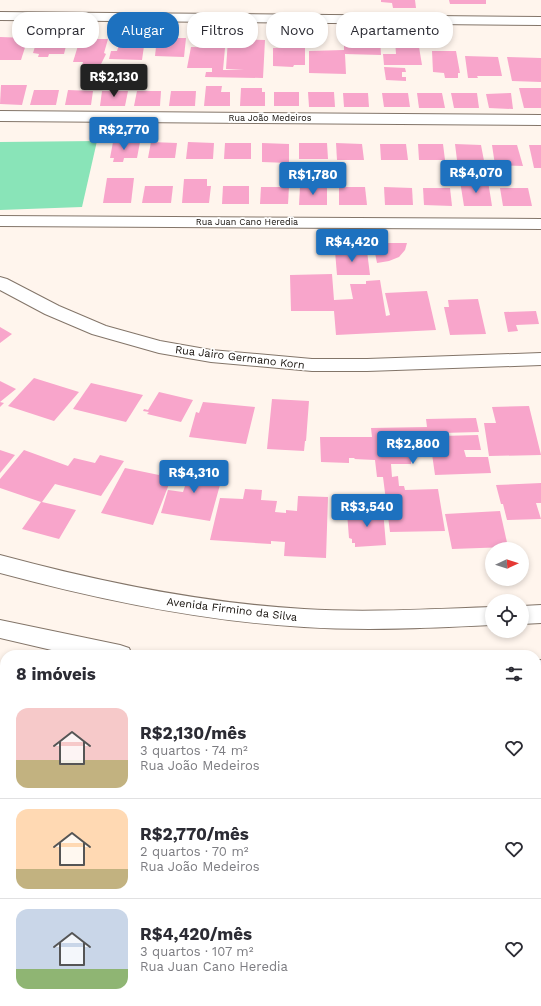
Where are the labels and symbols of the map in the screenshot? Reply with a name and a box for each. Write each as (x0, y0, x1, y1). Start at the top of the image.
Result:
pin: R$2,130 (77, 64, 151, 98)
street label: Rua João Medeiros (229, 113, 312, 123)
pin: R$2,770 (87, 117, 161, 151)
pin: R$4,070 (439, 160, 513, 194)
pin: R$1,780 (276, 162, 350, 196)
street label: Rua Juan Cano Heredia (196, 217, 298, 227)
pin: R$4,420 (315, 229, 389, 263)
street label: Rua Jairo Germano Korn (174, 343, 306, 372)
pin: R$2,800 (376, 431, 450, 465)
pin: R$4,310 (157, 460, 231, 494)
pin: R$3,540 (330, 494, 404, 528)
north arrow (485, 542, 529, 586)
street label: Avenida Firmino da Silva (166, 595, 298, 624)

